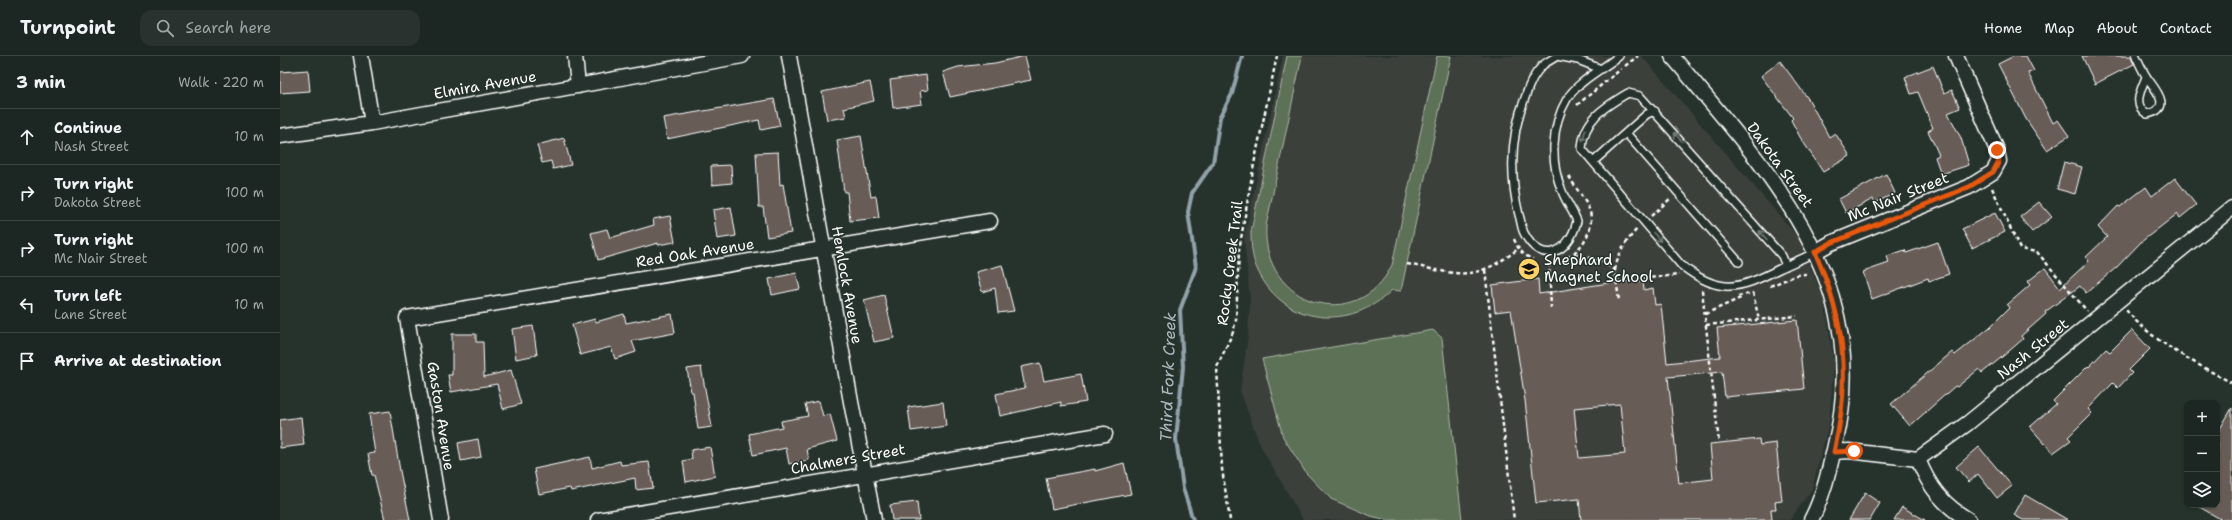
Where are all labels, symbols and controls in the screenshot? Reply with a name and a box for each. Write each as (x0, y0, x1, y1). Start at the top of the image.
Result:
search box (140, 10, 420, 46)
text: Turnpoint (20, 15, 116, 40)
icon: search (154, 17, 176, 39)
text: Search here (186, 18, 271, 38)
text: Home (1984, 19, 2023, 37)
text: Map (2045, 19, 2075, 37)
text: About (2097, 19, 2138, 37)
text: Contact (2160, 19, 2212, 37)
street label: Elmira Avenue (432, 66, 538, 104)
text: 3 min (16, 71, 66, 93)
text: Walk · 220 m (178, 74, 264, 91)
text: Continue (54, 118, 122, 138)
street label: Dakota Street (1742, 118, 1818, 212)
icon: ahead (16, 126, 38, 148)
text: 10 m (234, 128, 264, 145)
one-way arrow (1580, 128, 1587, 141)
one-way arrow (1673, 132, 1682, 142)
text: Nash Street (54, 138, 129, 155)
route end (1988, 141, 2006, 159)
street label: Mc Nair Street (1844, 168, 1952, 226)
text: Turn right (54, 174, 134, 194)
icon: right (16, 182, 38, 204)
text: 100 m (225, 184, 264, 201)
text: Dakota Street (54, 194, 141, 211)
street label: Rocky Creek Trail (1212, 199, 1248, 327)
street label: Hemlock Avenue (827, 225, 867, 345)
text: Turn right (54, 230, 134, 250)
one-way arrow (1759, 230, 1768, 240)
one-way arrow (1652, 231, 1661, 242)
street label: Red Oak Avenue (634, 234, 756, 272)
icon: right (16, 238, 38, 260)
text: 100 m (225, 240, 264, 257)
text: Mc Nair Street (54, 250, 147, 267)
place label: Shephard Magnet School (1544, 250, 1653, 287)
school or university icon: Shephard Magnet School (1516, 256, 1542, 282)
text: Turn left (54, 286, 122, 306)
icon: left (16, 294, 38, 316)
text: 10 m (234, 296, 264, 313)
text: Lane Street (54, 306, 127, 323)
water label: Third Fork Creek (1155, 312, 1181, 442)
street label: Nash Street (1993, 314, 2073, 384)
icon: arrive (16, 350, 38, 372)
text: Arrive at destination (54, 351, 222, 371)
street label: Gaston Avenue (423, 360, 459, 472)
map controls (2184, 400, 2220, 508)
button: + (2184, 400, 2220, 436)
button: − (2184, 436, 2220, 472)
street label: Chalmers Street (789, 439, 907, 479)
route start (1845, 442, 1863, 460)
button: layers (2184, 472, 2220, 508)

